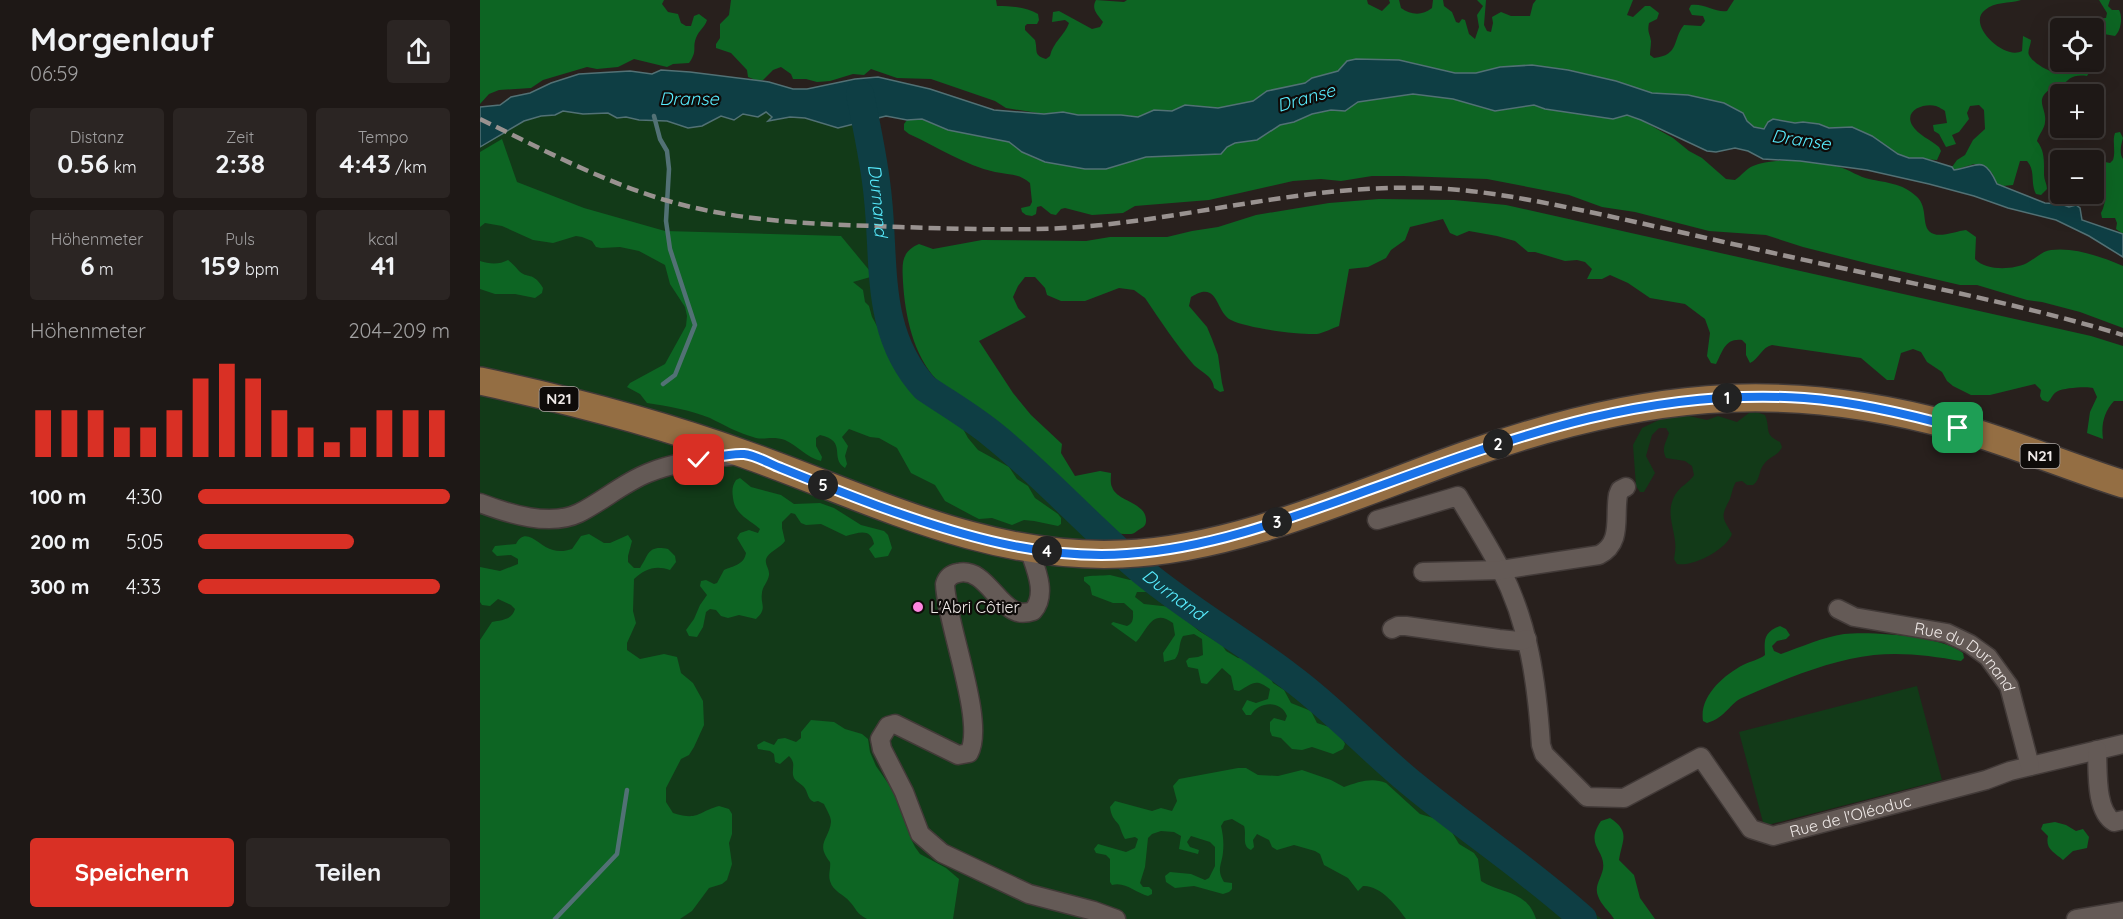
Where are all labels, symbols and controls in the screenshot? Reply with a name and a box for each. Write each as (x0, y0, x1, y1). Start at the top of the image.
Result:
text: Morgenlauf (30, 18, 214, 59)
map controls (2050, 18, 2104, 204)
button: locate (2050, 18, 2104, 72)
button: share (387, 20, 450, 83)
text: 06:59 (30, 61, 78, 86)
water label: Dranse (1274, 78, 1338, 117)
button: + (2050, 84, 2104, 138)
water label: Dranse (659, 87, 720, 110)
water label: Dranse (1770, 124, 1833, 155)
text: Distanz (70, 127, 124, 147)
text: Zeit (226, 127, 254, 147)
text: Tempo (358, 127, 408, 147)
text: 0.56 (57, 147, 109, 180)
text: 2:38 (215, 147, 265, 180)
text: 4:43 (339, 147, 391, 180)
button: − (2050, 150, 2104, 204)
text: km (109, 157, 137, 177)
text: /km (391, 157, 427, 177)
water label: Durnand (863, 163, 893, 239)
text: Höhenmeter (51, 229, 143, 249)
text: Puls (225, 229, 255, 249)
text: kcal (368, 229, 398, 249)
text: 6 (80, 249, 95, 282)
text: 159 (201, 249, 241, 282)
text: 41 (371, 249, 395, 282)
text: m (95, 259, 114, 279)
text: bpm (241, 259, 279, 279)
text: Höhenmeter (30, 318, 146, 343)
text: 204–209 m (348, 318, 450, 343)
pin: 1 (1712, 383, 1742, 413)
road number: N21 (540, 387, 578, 411)
text: 1 (1724, 388, 1730, 408)
pin (1932, 402, 1983, 453)
icon: arrive (1941, 411, 1974, 444)
pin: 2 (1483, 429, 1513, 459)
pin (673, 434, 724, 485)
text: 2 (1493, 434, 1503, 454)
icon: check (682, 443, 715, 476)
road number: N21 (2020, 444, 2060, 468)
pin: 5 (808, 470, 838, 500)
text: 5 (818, 475, 828, 495)
text: 100 m (30, 484, 86, 509)
text: 4:30 (126, 484, 163, 509)
pin: 3 (1262, 507, 1292, 537)
text: 3 (1273, 512, 1281, 532)
text: 200 m (30, 529, 90, 554)
text: 5:05 (126, 529, 163, 554)
pin: 4 (1032, 536, 1062, 566)
text: 4 (1042, 541, 1052, 561)
water label: Durnand (1138, 564, 1212, 627)
text: 300 m (30, 574, 89, 599)
text: 4:33 (126, 574, 161, 599)
place label: L'Abri Côtier (930, 597, 1020, 617)
marker: L'Abri Côtier (911, 600, 925, 614)
street label: Rue du Durnand (1913, 618, 2020, 693)
street label: Rue de l'Oléoduc (1787, 790, 1913, 841)
button: Speichern (30, 838, 234, 907)
button: Teilen (246, 838, 450, 907)

